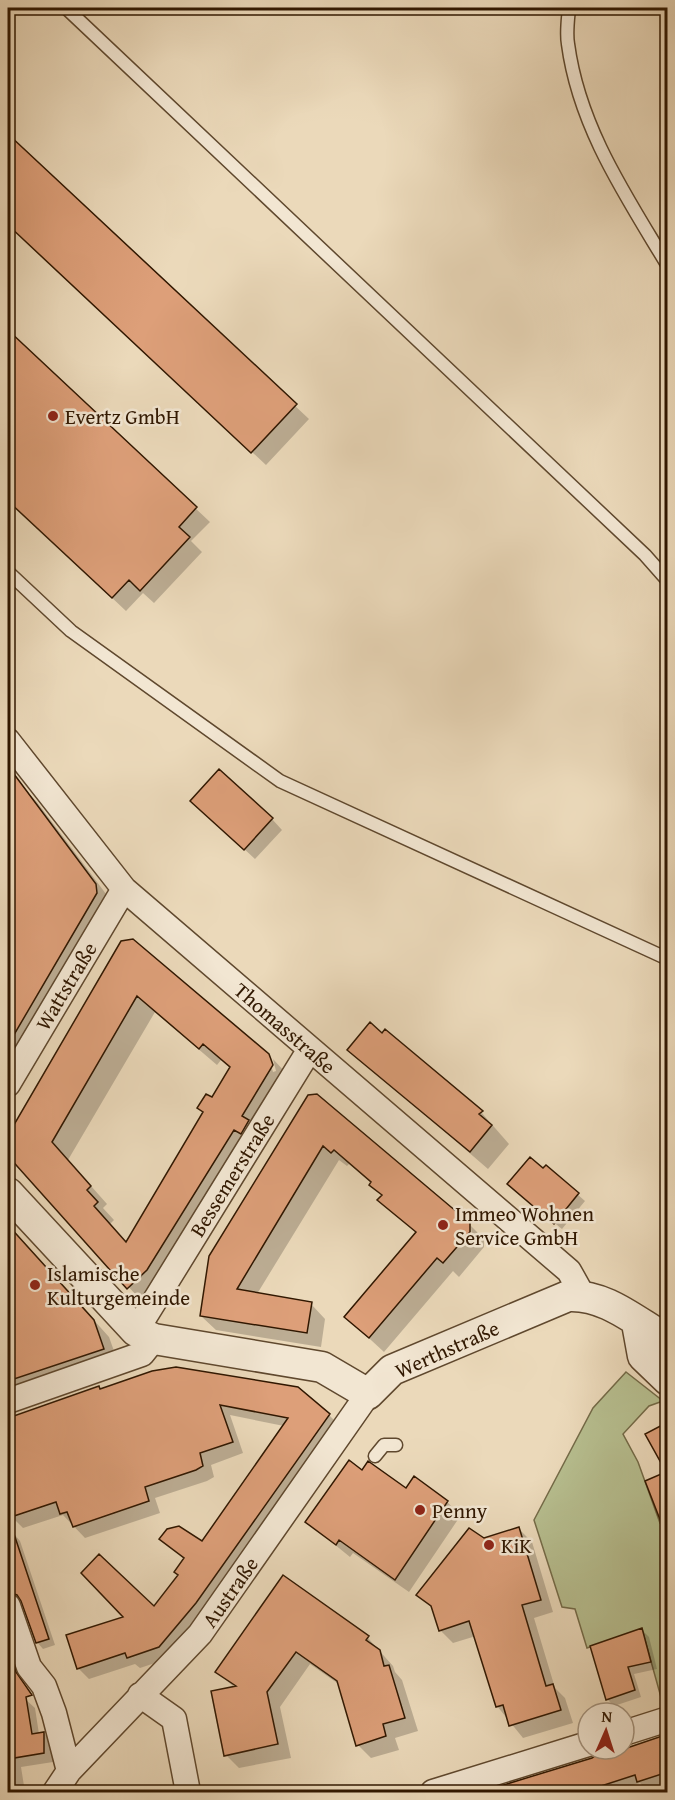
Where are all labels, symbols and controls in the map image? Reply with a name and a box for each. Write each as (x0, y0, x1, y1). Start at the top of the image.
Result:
place label: Evertz GmbH (65, 401, 180, 432)
marker: Evertz GmbH (46, 409, 60, 423)
street label: Wattstraße (27, 936, 105, 1036)
street label: Thomasstraße (227, 975, 343, 1081)
street label: Bessemerstraße (182, 1107, 282, 1243)
place label: Immeo Wohnen Service GmbH (455, 1198, 594, 1253)
marker: Immeo Wohnen Service GmbH (436, 1218, 450, 1232)
place label: Islamische Kulturgemeinde (47, 1258, 190, 1313)
marker: Islamische Kulturgemeinde (28, 1278, 42, 1292)
street label: Werthstraße (390, 1312, 504, 1386)
place label: Penny (432, 1495, 488, 1526)
marker: Penny (413, 1503, 427, 1517)
place label: KiK (501, 1530, 532, 1561)
marker: KiK (482, 1538, 496, 1552)
street label: Austraße (194, 1550, 266, 1634)
north arrow (576, 1701, 636, 1761)
text: N (601, 1704, 613, 1728)

